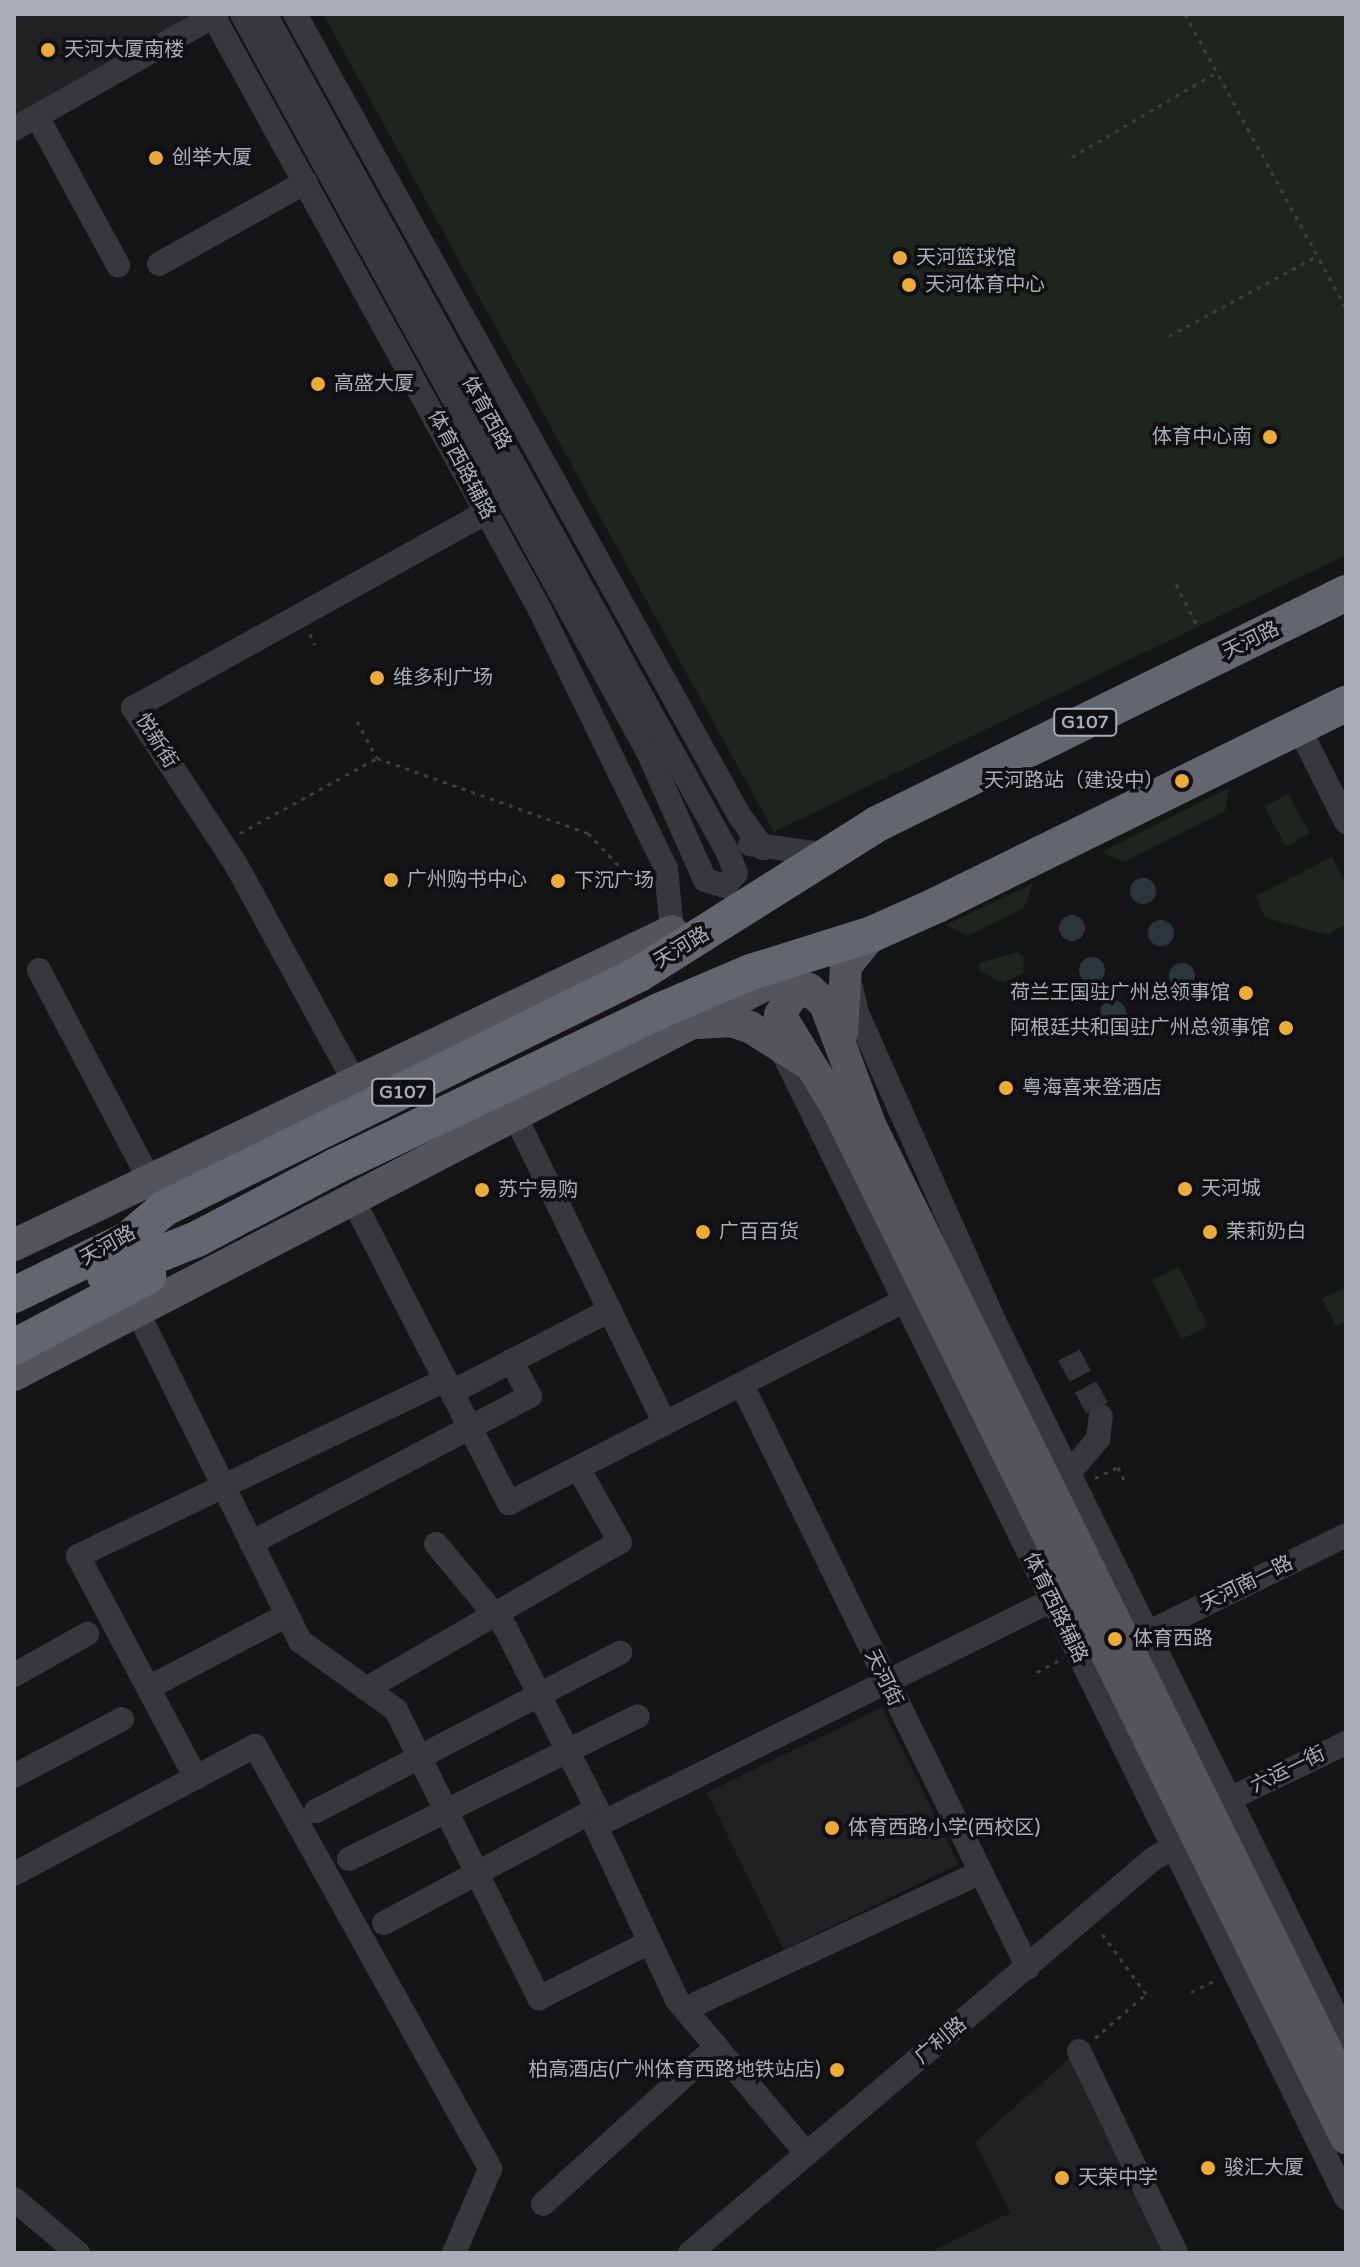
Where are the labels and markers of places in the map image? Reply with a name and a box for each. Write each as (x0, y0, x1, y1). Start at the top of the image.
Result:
place label: 天河大厦南楼 (64, 38, 184, 62)
marker: 天河大厦南楼 (39, 41, 57, 59)
place label: 创举大厦 (172, 146, 252, 170)
marker: 创举大厦 (147, 149, 165, 167)
place label: 天河篮球馆 (916, 246, 1016, 270)
marker: 天河篮球馆 (891, 249, 909, 267)
place label: 天河体育中心 (925, 273, 1045, 297)
marker: 天河体育中心 (900, 276, 918, 294)
place label: 高盛大厦 (334, 372, 414, 396)
marker: 高盛大厦 (309, 375, 327, 393)
place label: 体育中心南 (1152, 425, 1252, 449)
marker: 体育中心南 (1259, 426, 1281, 448)
place label: 维多利广场 (393, 666, 493, 690)
marker: 维多利广场 (368, 669, 386, 687)
place label: 天河路站（建设中） (984, 769, 1164, 793)
marker: 天河路站（建设中） (1171, 770, 1193, 792)
place label: 广州购书中心 (407, 868, 527, 892)
place label: 下沉广场 (574, 869, 654, 893)
marker: 广州购书中心 (382, 871, 400, 889)
marker: 下沉广场 (549, 872, 567, 890)
place label: 荷兰王国驻广州总领事馆 (1010, 981, 1230, 1005)
marker: 荷兰王国驻广州总领事馆 (1237, 984, 1255, 1002)
place label: 阿根廷共和国驻广州总领事馆 (1010, 1016, 1270, 1040)
marker: 阿根廷共和国驻广州总领事馆 (1277, 1019, 1295, 1037)
place label: 粤海喜来登酒店 (1022, 1076, 1162, 1100)
marker: 粤海喜来登酒店 (997, 1079, 1015, 1097)
place label: 天河城 (1201, 1177, 1261, 1201)
place label: 苏宁易购 (498, 1178, 578, 1202)
marker: 天河城 (1176, 1180, 1194, 1198)
marker: 苏宁易购 (473, 1181, 491, 1199)
place label: 广百百货 (719, 1220, 799, 1244)
place label: 茉莉奶白 (1226, 1220, 1306, 1244)
marker: 广百百货 (694, 1223, 712, 1241)
marker: 茉莉奶白 (1201, 1223, 1219, 1241)
place label: 体育西路 (1133, 1627, 1213, 1651)
marker: 体育西路 (1104, 1628, 1126, 1650)
place label: 体育西路小学(西校区) (848, 1816, 1040, 1840)
marker: 体育西路小学(西校区) (823, 1819, 841, 1837)
place label: 柏高酒店(广州体育西路地铁站店) (529, 2058, 821, 2082)
marker: 柏高酒店(广州体育西路地铁站店) (828, 2061, 846, 2079)
place label: 骏汇大厦 (1224, 2156, 1304, 2180)
marker: 骏汇大厦 (1199, 2159, 1217, 2177)
place label: 天荣中学 (1078, 2166, 1158, 2190)
marker: 天荣中学 (1053, 2169, 1071, 2187)

